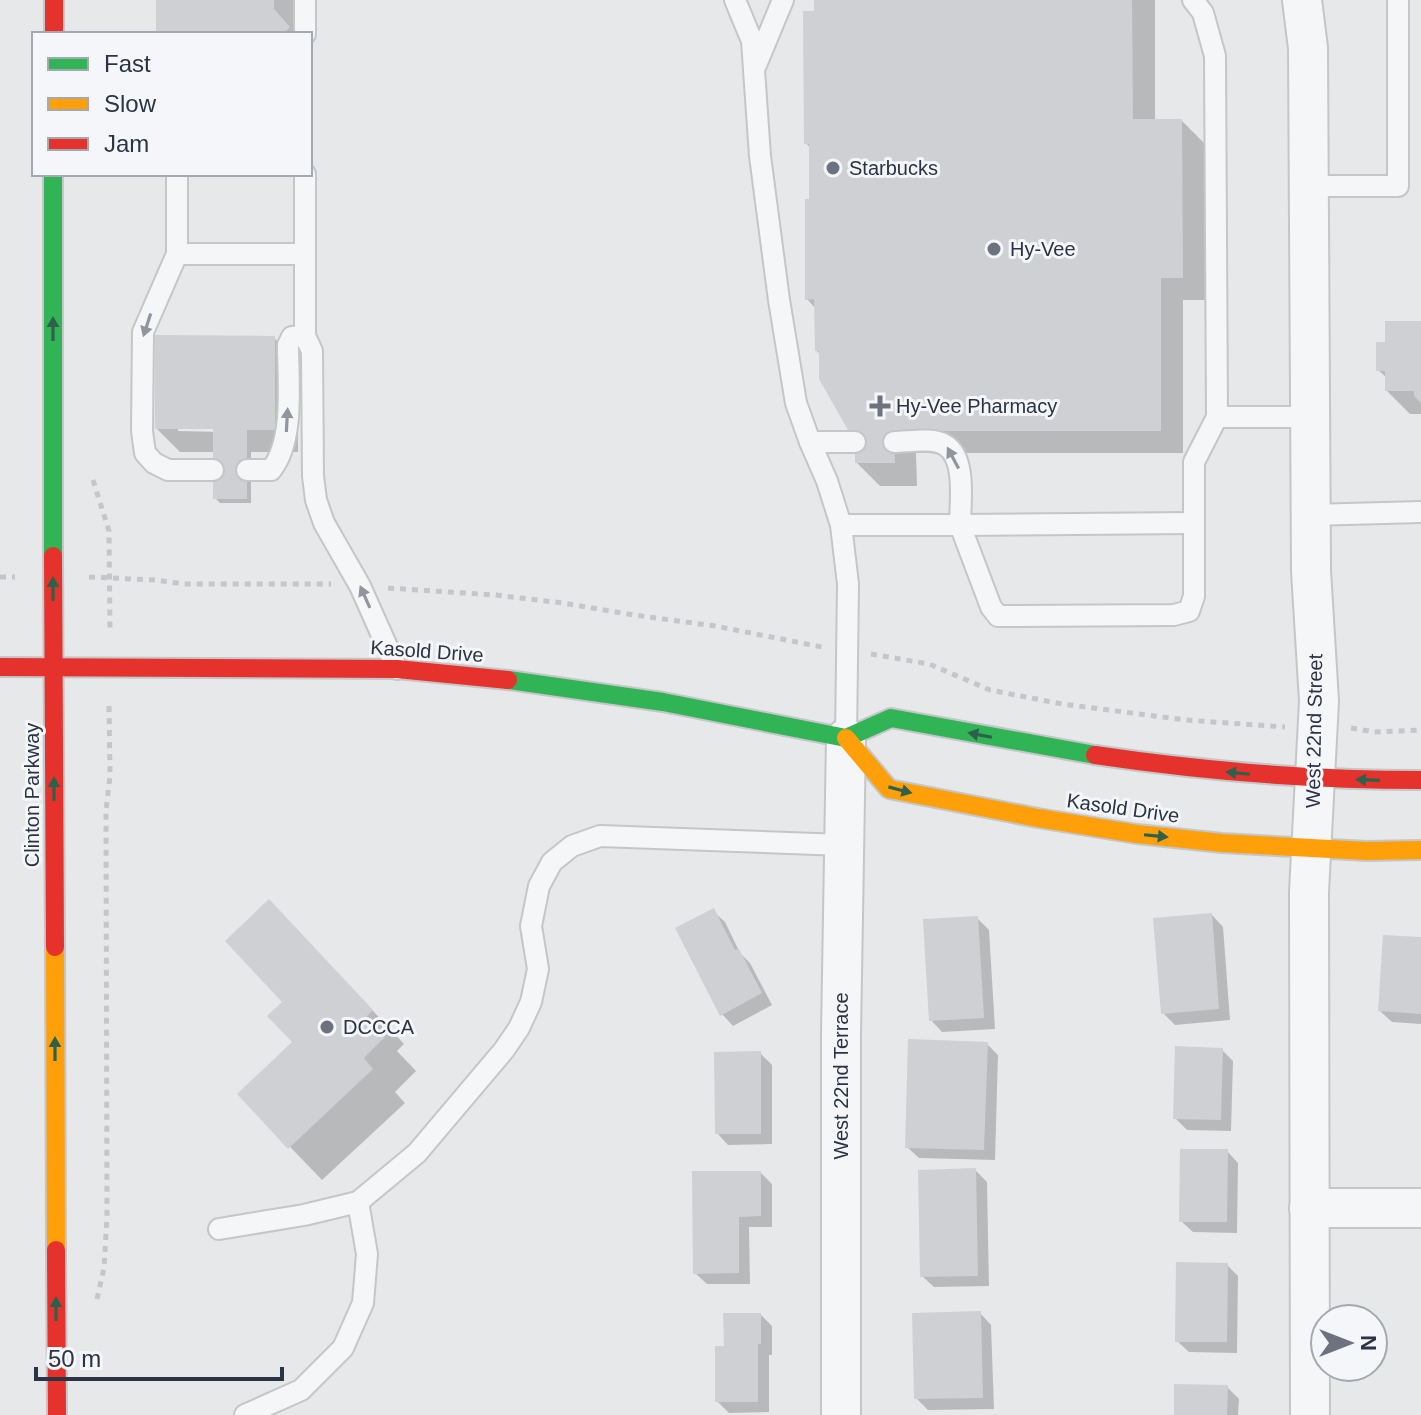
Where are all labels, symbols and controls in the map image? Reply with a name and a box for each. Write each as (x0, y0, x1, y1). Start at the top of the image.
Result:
legend (32, 32, 312, 176)
text: Fast (104, 50, 151, 77)
text: Slow (104, 90, 157, 117)
text: Jam (104, 130, 149, 157)
place label: Starbucks (849, 157, 938, 179)
marker: Starbucks (824, 159, 842, 177)
place label: Hy-Vee (1010, 238, 1076, 260)
marker: Hy-Vee (985, 240, 1003, 258)
one-way arrow (140, 314, 153, 338)
one-way arrow (47, 316, 59, 341)
place label: Hy-Vee Pharmacy (896, 395, 1057, 417)
marker: Hy-Vee Pharmacy (871, 397, 889, 415)
one-way arrow (280, 407, 293, 432)
one-way arrow (947, 447, 961, 470)
one-way arrow (47, 576, 59, 601)
one-way arrow (358, 586, 372, 609)
street label: Kasold Drive (370, 636, 484, 666)
street label: West 22nd Street (1302, 653, 1326, 808)
street label: Clinton Parkway (21, 723, 43, 867)
one-way arrow (968, 729, 993, 741)
one-way arrow (1225, 766, 1250, 779)
one-way arrow (1355, 773, 1380, 786)
one-way arrow (48, 776, 60, 801)
one-way arrow (888, 785, 913, 797)
street label: Kasold Drive (1065, 789, 1181, 827)
one-way arrow (1144, 829, 1169, 842)
street label: West 22nd Terrace (830, 992, 852, 1160)
place label: DCCCA (343, 1016, 415, 1038)
marker: DCCCA (318, 1018, 336, 1036)
one-way arrow (49, 1036, 61, 1061)
one-way arrow (50, 1296, 62, 1321)
north arrow (1309, 1303, 1389, 1383)
scale bar (36, 1331, 282, 1381)
text: N (1356, 1335, 1381, 1351)
text: 50 m (48, 1345, 101, 1372)

